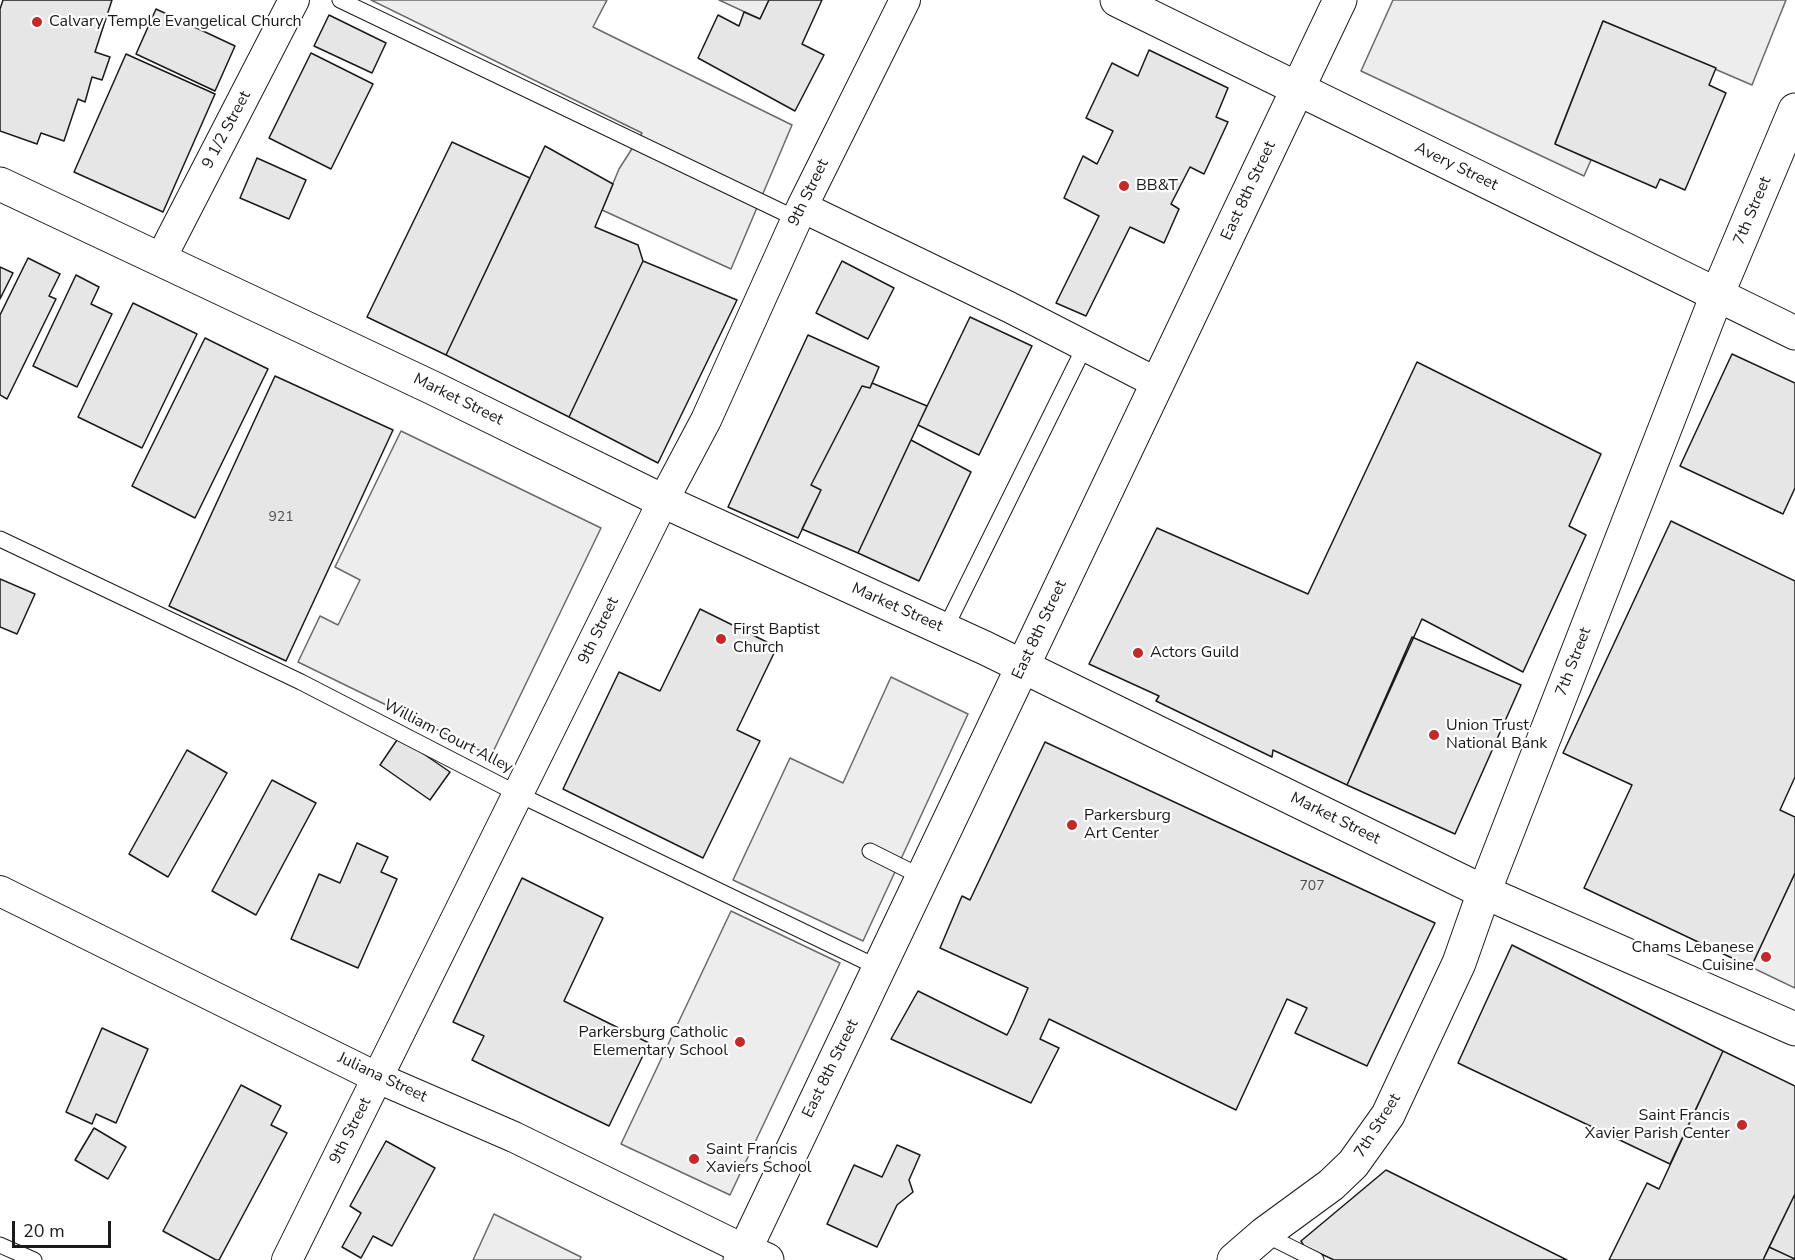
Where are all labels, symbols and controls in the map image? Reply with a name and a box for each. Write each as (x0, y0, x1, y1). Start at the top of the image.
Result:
place label: Calvary Temple Evangelical Church (49, 12, 302, 32)
marker: Calvary Temple Evangelical Church (30, 15, 44, 29)
street label: 9 1/2 Street (199, 88, 255, 172)
street label: East 8th Street (1218, 138, 1280, 244)
street label: Avery Street (1411, 139, 1501, 195)
street label: 9th Street (785, 156, 833, 230)
street label: 7th Street (1730, 174, 1776, 248)
place label: BB&T (1136, 176, 1178, 196)
marker: BB&T (1117, 179, 1131, 193)
street label: Market Street (410, 370, 506, 430)
house number: 921 (268, 510, 294, 526)
street label: East 8th Street (1009, 577, 1071, 683)
street label: Market Street (849, 579, 945, 637)
street label: 9th Street (575, 594, 623, 668)
place label: First Baptist Church (733, 620, 820, 658)
street label: 7th Street (1552, 625, 1596, 699)
marker: First Baptist Church (714, 632, 728, 646)
place label: Actors Guild (1150, 643, 1239, 663)
marker: Actors Guild (1131, 646, 1145, 660)
street label: William Court Alley (380, 696, 516, 778)
place label: Union Trust National Bank (1446, 716, 1547, 754)
marker: Union Trust National Bank (1427, 728, 1441, 742)
street label: Market Street (1287, 789, 1383, 849)
place label: Parkersburg Art Center (1084, 806, 1171, 844)
marker: Parkersburg Art Center (1065, 818, 1079, 832)
house number: 707 (1299, 879, 1325, 895)
place label: Chams Lebanese Cuisine (1631, 938, 1754, 976)
marker: Chams Lebanese Cuisine (1759, 950, 1773, 964)
street label: East 8th Street (799, 1017, 863, 1121)
place label: Parkersburg Catholic Elementary School (579, 1023, 728, 1061)
marker: Parkersburg Catholic Elementary School (733, 1035, 747, 1049)
street label: Juliana Street (334, 1049, 430, 1107)
street label: 7th Street (1351, 1090, 1405, 1162)
street label: 9th Street (326, 1095, 376, 1167)
place label: Saint Francis Xavier Parish Center (1585, 1106, 1730, 1144)
marker: Saint Francis Xavier Parish Center (1735, 1118, 1749, 1132)
place label: Saint Francis Xaviers School (706, 1140, 812, 1178)
marker: Saint Francis Xaviers School (687, 1152, 701, 1166)
scale bar (15, 1209, 114, 1247)
text: 20 m (23, 1219, 65, 1243)

